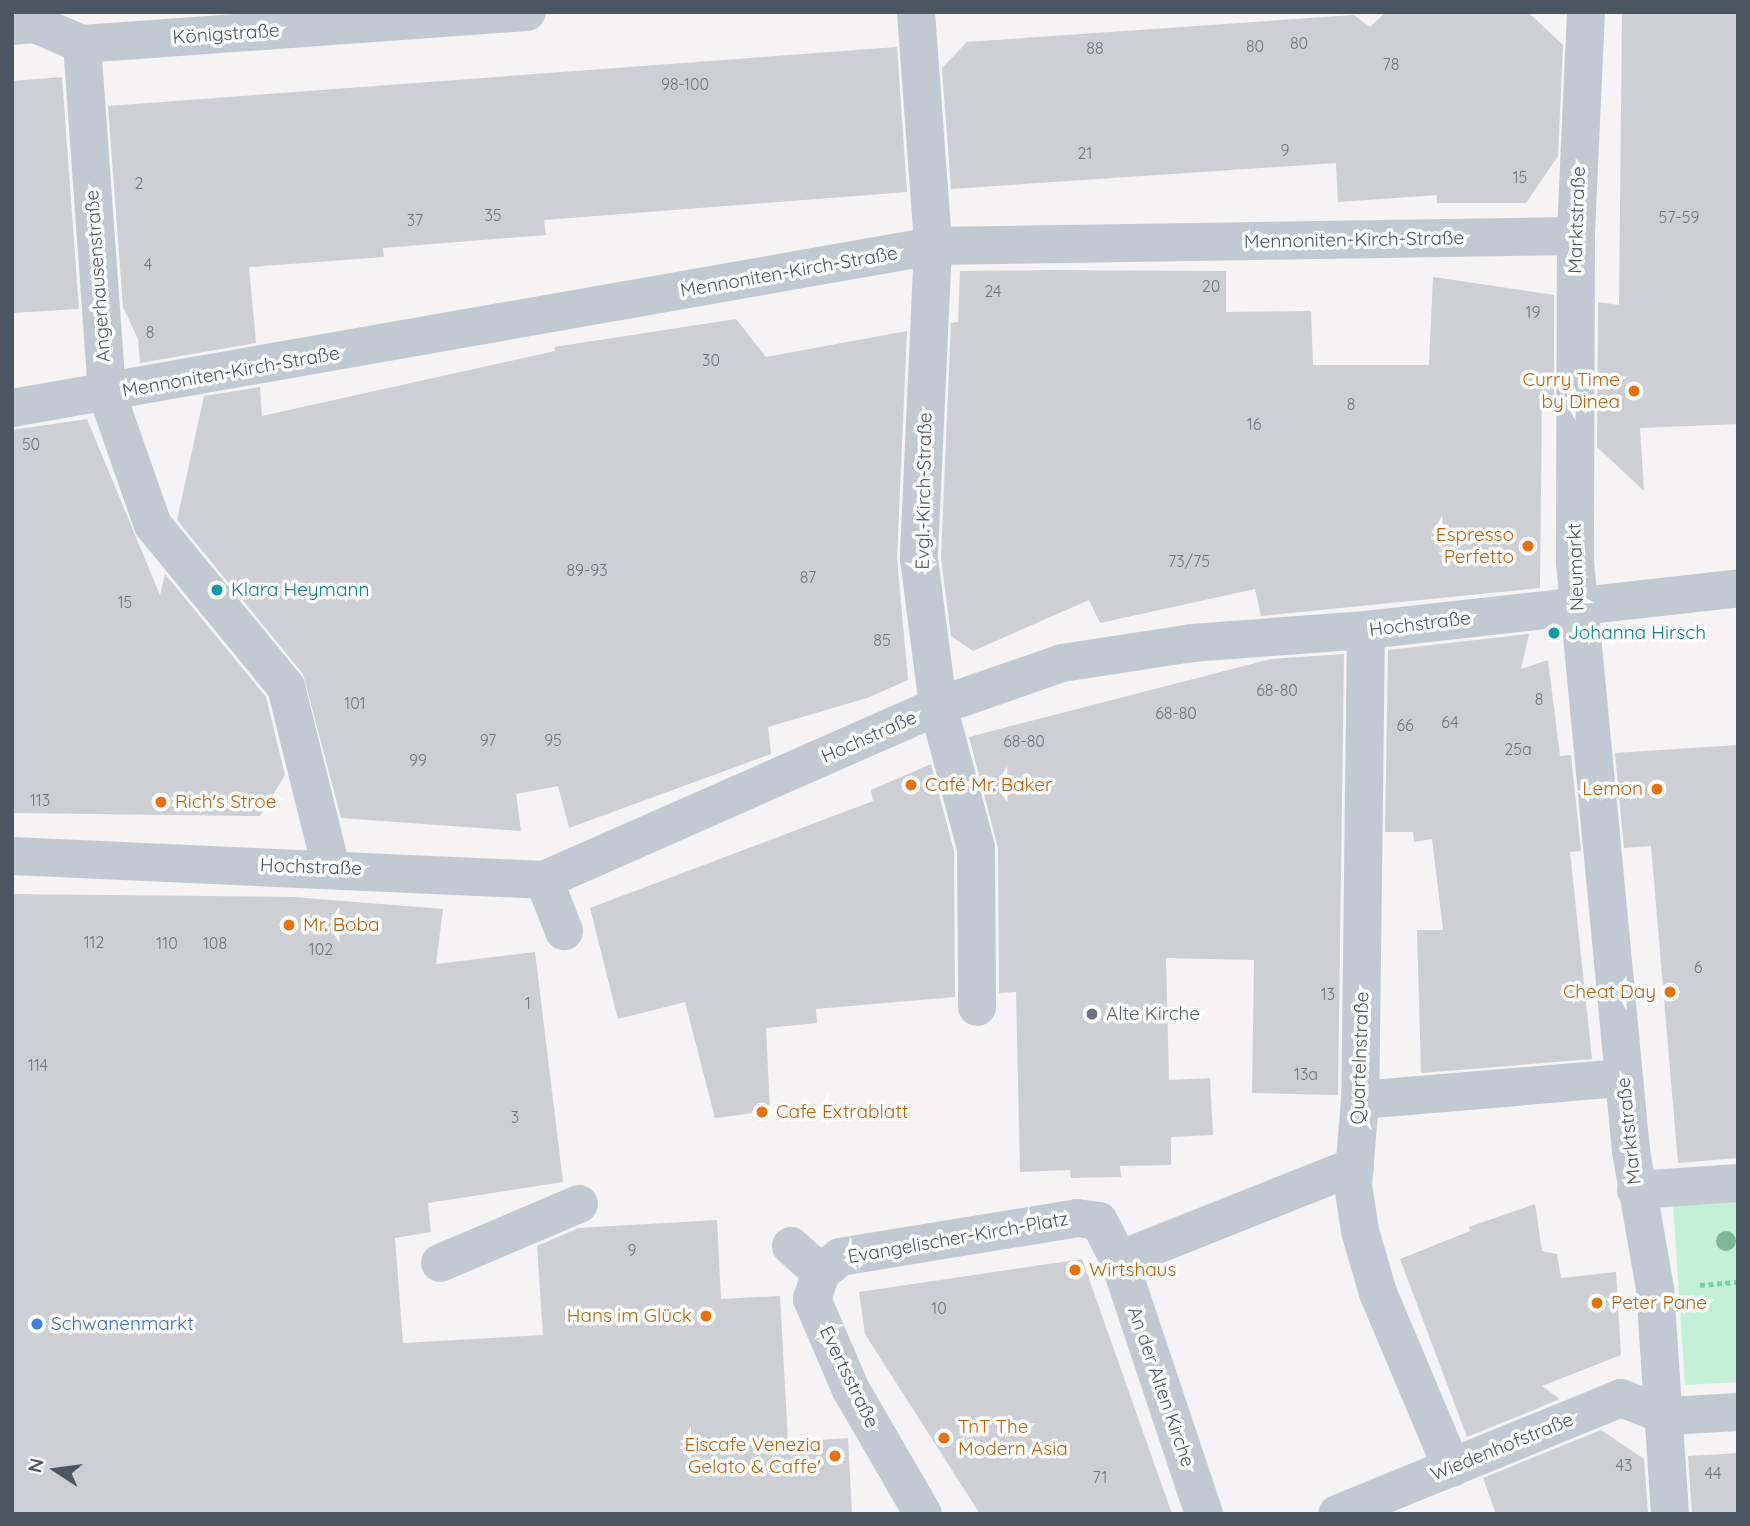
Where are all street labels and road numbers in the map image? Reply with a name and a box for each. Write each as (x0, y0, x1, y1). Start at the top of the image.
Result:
street label: Königstraße (172, 19, 280, 49)
street label: Marktstraße (1564, 166, 1590, 274)
street label: Angerhausenstraße (81, 189, 115, 363)
street label: Mennoniten-Kirch-Straße (1244, 227, 1464, 253)
street label: Mennoniten-Kirch-Straße (679, 242, 899, 302)
street label: Mennoniten-Kirch-Straße (121, 342, 341, 402)
street label: Evgl.-Kirch-Straße (911, 412, 937, 570)
street label: Neumarkt (1563, 523, 1589, 611)
street label: Hochstraße (1368, 606, 1472, 642)
street label: Hochstraße (818, 706, 920, 768)
street label: Hochstraße (260, 854, 362, 880)
street label: Quartelnstraße (1346, 991, 1374, 1125)
street label: Marktstraße (1612, 1076, 1646, 1186)
street label: Evangelischer-Kirch-Platz (846, 1207, 1070, 1269)
street label: An der Alten Kirche (1123, 1304, 1199, 1470)
street label: Evertsstraße (815, 1322, 883, 1432)
street label: Wiedenhofstraße (1427, 1408, 1577, 1486)

